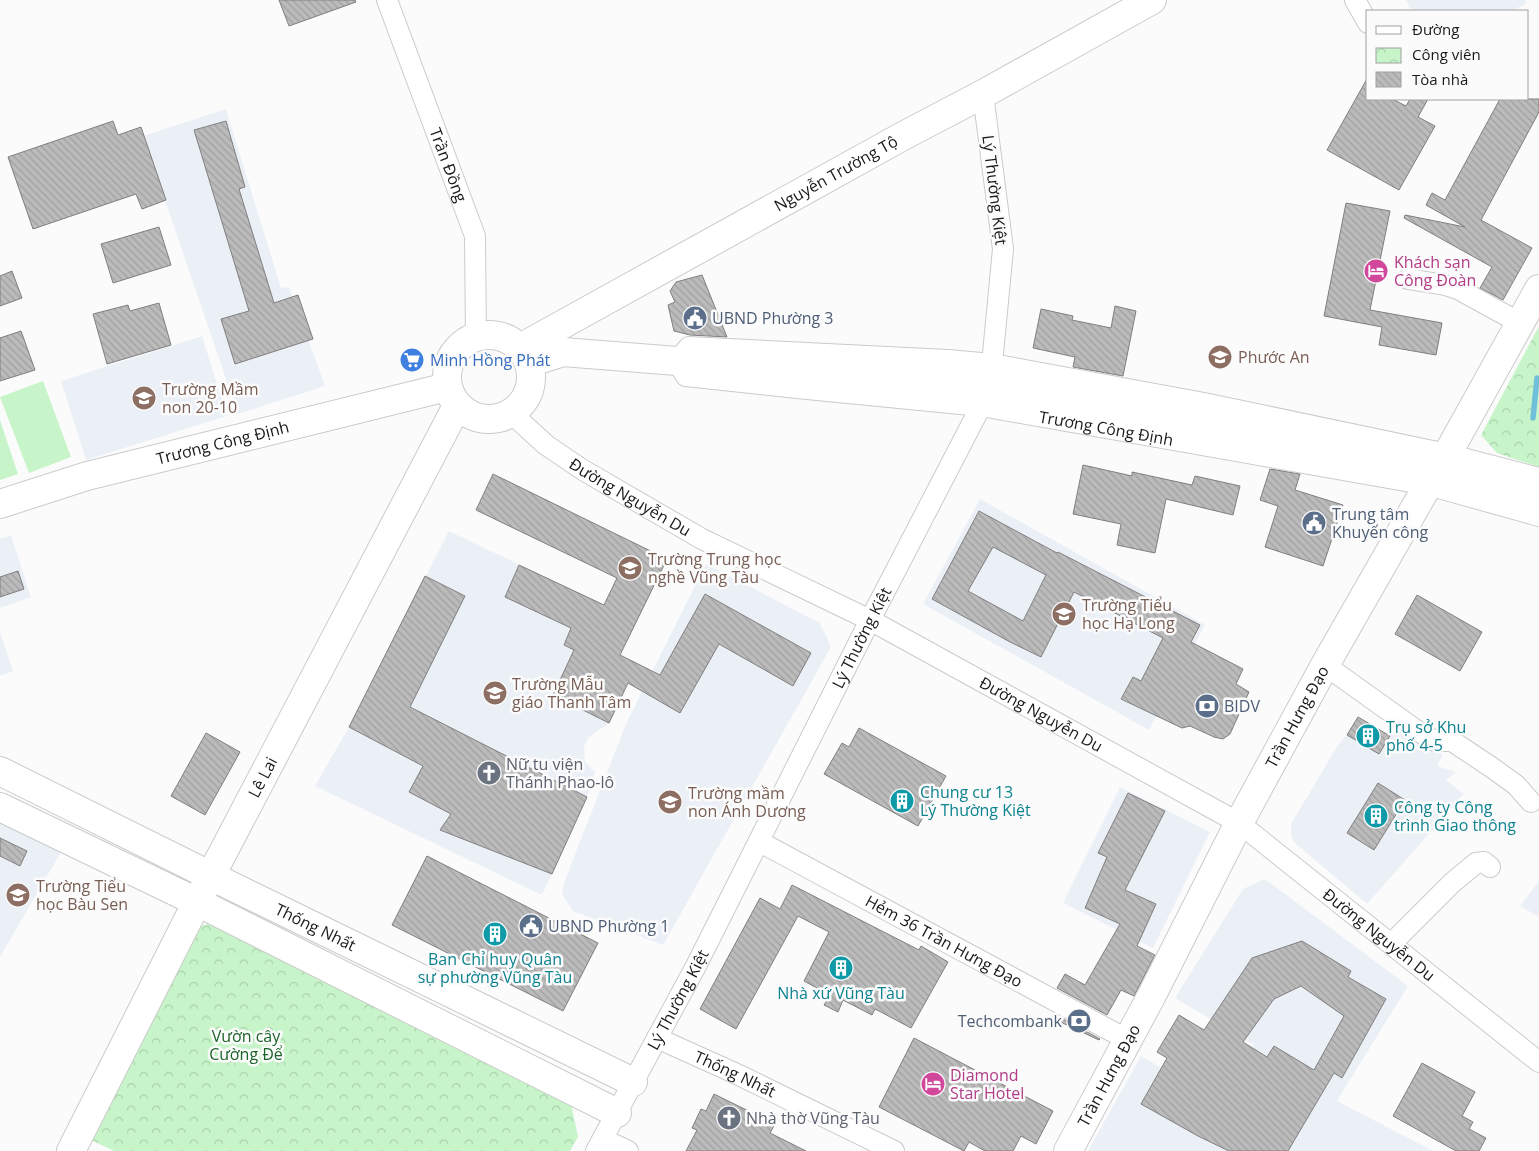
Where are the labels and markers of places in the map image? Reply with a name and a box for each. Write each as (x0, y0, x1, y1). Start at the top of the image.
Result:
place label: Khách sạn Công Đoàn (1394, 251, 1476, 291)
hotel icon: Khách sạn Công Đoàn (1363, 258, 1389, 284)
public building icon: UBND Phường 3 (682, 305, 708, 331)
place label: UBND Phường 3 (712, 307, 833, 329)
school or university icon: Phước An (1207, 344, 1233, 370)
place label: Phước An (1238, 346, 1310, 368)
supermarket icon: Minh Hồng Phát (399, 347, 425, 373)
place label: Minh Hồng Phát (430, 349, 551, 371)
place label: Trường Mầm non 20-10 (162, 378, 258, 418)
school or university icon: Trường Mầm non 20-10 (131, 385, 157, 411)
place label: Trung tâm Khuyến công (1332, 503, 1428, 543)
public building icon: Trung tâm Khuyến công (1301, 510, 1327, 536)
place label: Trường Trung học nghề Vũng Tàu (648, 548, 782, 588)
school or university icon: Trường Trung học nghề Vũng Tàu (617, 555, 643, 581)
place label: Trường Tiểu học Hạ Long (1082, 594, 1175, 634)
school or university icon: Trường Tiểu học Hạ Long (1051, 601, 1077, 627)
place label: Trường Mẫu giáo Thanh Tâm (512, 673, 631, 713)
school or university icon: Trường Mẫu giáo Thanh Tâm (482, 680, 508, 706)
bank icon: BIDV (1194, 693, 1220, 719)
place label: BIDV (1224, 695, 1260, 717)
place label: Trụ sở Khu phố 4-5 (1386, 716, 1466, 756)
building icon: Trụ sở Khu phố 4-5 (1355, 723, 1381, 749)
place label: Nữ tu viện Thánh Phao-lô (506, 753, 614, 793)
church icon: Nữ tu viện Thánh Phao-lô (476, 760, 502, 786)
place label: Chung cư 13 Lý Thường Kiệt (920, 781, 1031, 821)
place label: Trường mầm non Ánh Dương (688, 782, 806, 822)
building icon: Chung cư 13 Lý Thường Kiệt (889, 788, 915, 814)
school or university icon: Trường mầm non Ánh Dương (657, 789, 683, 815)
place label: Công ty Công trình Giao thông (1394, 796, 1516, 836)
building icon: Công ty Công trình Giao thông (1363, 803, 1389, 829)
place label: Trường Tiểu học Bàu Sen (36, 875, 128, 915)
school or university icon: Trường Tiểu học Bàu Sen (5, 882, 31, 908)
public building icon: UBND Phường 1 (518, 913, 544, 939)
place label: UBND Phường 1 (548, 915, 669, 937)
building icon: Ban Chỉ huy Quân sự phường Vũng Tàu (482, 921, 508, 947)
place label: Ban Chỉ huy Quân sự phường Vũng Tàu (418, 948, 572, 988)
building icon: Nhà xứ Vũng Tàu (828, 955, 854, 981)
place label: Nhà xứ Vũng Tàu (777, 982, 905, 1004)
bank icon: Techcombank (1066, 1008, 1092, 1034)
place label: Techcombank (958, 1010, 1063, 1032)
place label: Diamond Star Hotel (950, 1064, 1024, 1104)
hotel icon: Diamond Star Hotel (920, 1071, 946, 1097)
church icon: Nhà thờ Vũng Tàu (716, 1105, 742, 1131)
place label: Nhà thờ Vũng Tàu (746, 1107, 880, 1129)

